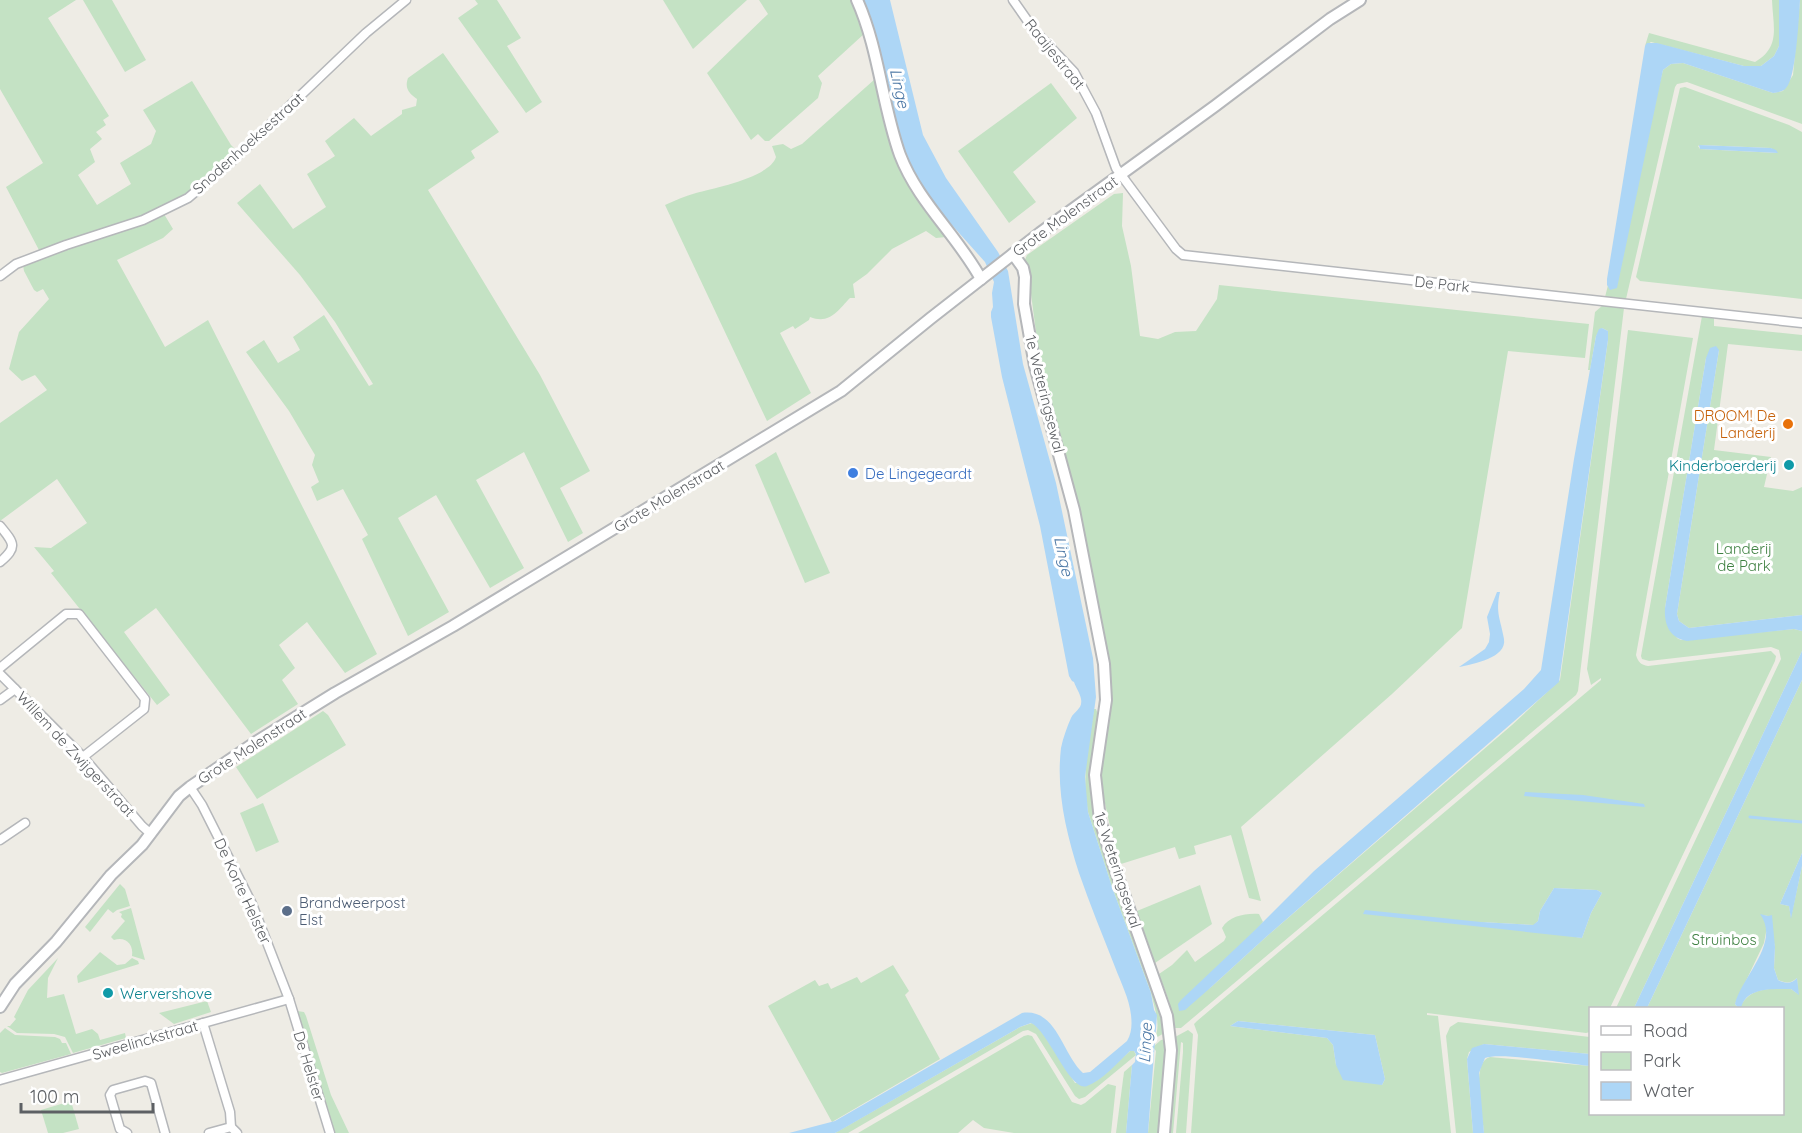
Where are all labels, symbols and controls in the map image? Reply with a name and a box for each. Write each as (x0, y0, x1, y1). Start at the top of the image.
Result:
street label: Raaijestraat (1021, 15, 1089, 93)
water label: Linge (886, 66, 914, 111)
street label: Snodenhoeksestraat (188, 88, 308, 198)
street label: Grote Molenstraat (1009, 171, 1121, 261)
street label: De Park (1414, 272, 1470, 296)
street label: 1e Weteringsewal (1021, 333, 1069, 455)
place label: DROOM! De Landerij (1694, 406, 1776, 442)
marker: DROOM! De Landerij (1781, 417, 1795, 431)
street label: Grote Molenstraat (610, 456, 728, 536)
place label: Kinderboerderij (1669, 456, 1777, 475)
marker: Kinderboerderij (1782, 458, 1796, 472)
place label: De Lingegeardt (865, 464, 972, 483)
marker: De Lingegeardt (846, 466, 860, 480)
water label: Linge (1050, 534, 1078, 579)
park label: Landerij de Park (1716, 539, 1772, 575)
street label: Willem de Zwijgerstraat (13, 687, 139, 821)
street label: Grote Molenstraat (194, 704, 310, 788)
street label: 1e Weteringsewal (1090, 810, 1146, 930)
street label: De Korte Helster (210, 835, 276, 947)
place label: Brandweerpost Elst (299, 893, 406, 929)
marker: Brandweerpost Elst (280, 904, 294, 918)
park label: Struinbos (1692, 930, 1756, 949)
place label: Wervershove (120, 984, 212, 1003)
marker: Wervershove (101, 986, 115, 1000)
legend (1589, 1007, 1784, 1115)
street label: Sweelinckstraat (90, 1016, 200, 1064)
text: Road (1643, 1019, 1688, 1042)
water label: Linge (1134, 1022, 1156, 1063)
street label: De Helster (289, 1029, 329, 1104)
text: Park (1643, 1049, 1681, 1072)
scale bar (21, 1076, 153, 1114)
text: Water (1643, 1079, 1694, 1102)
text: 100 m (30, 1085, 79, 1108)

